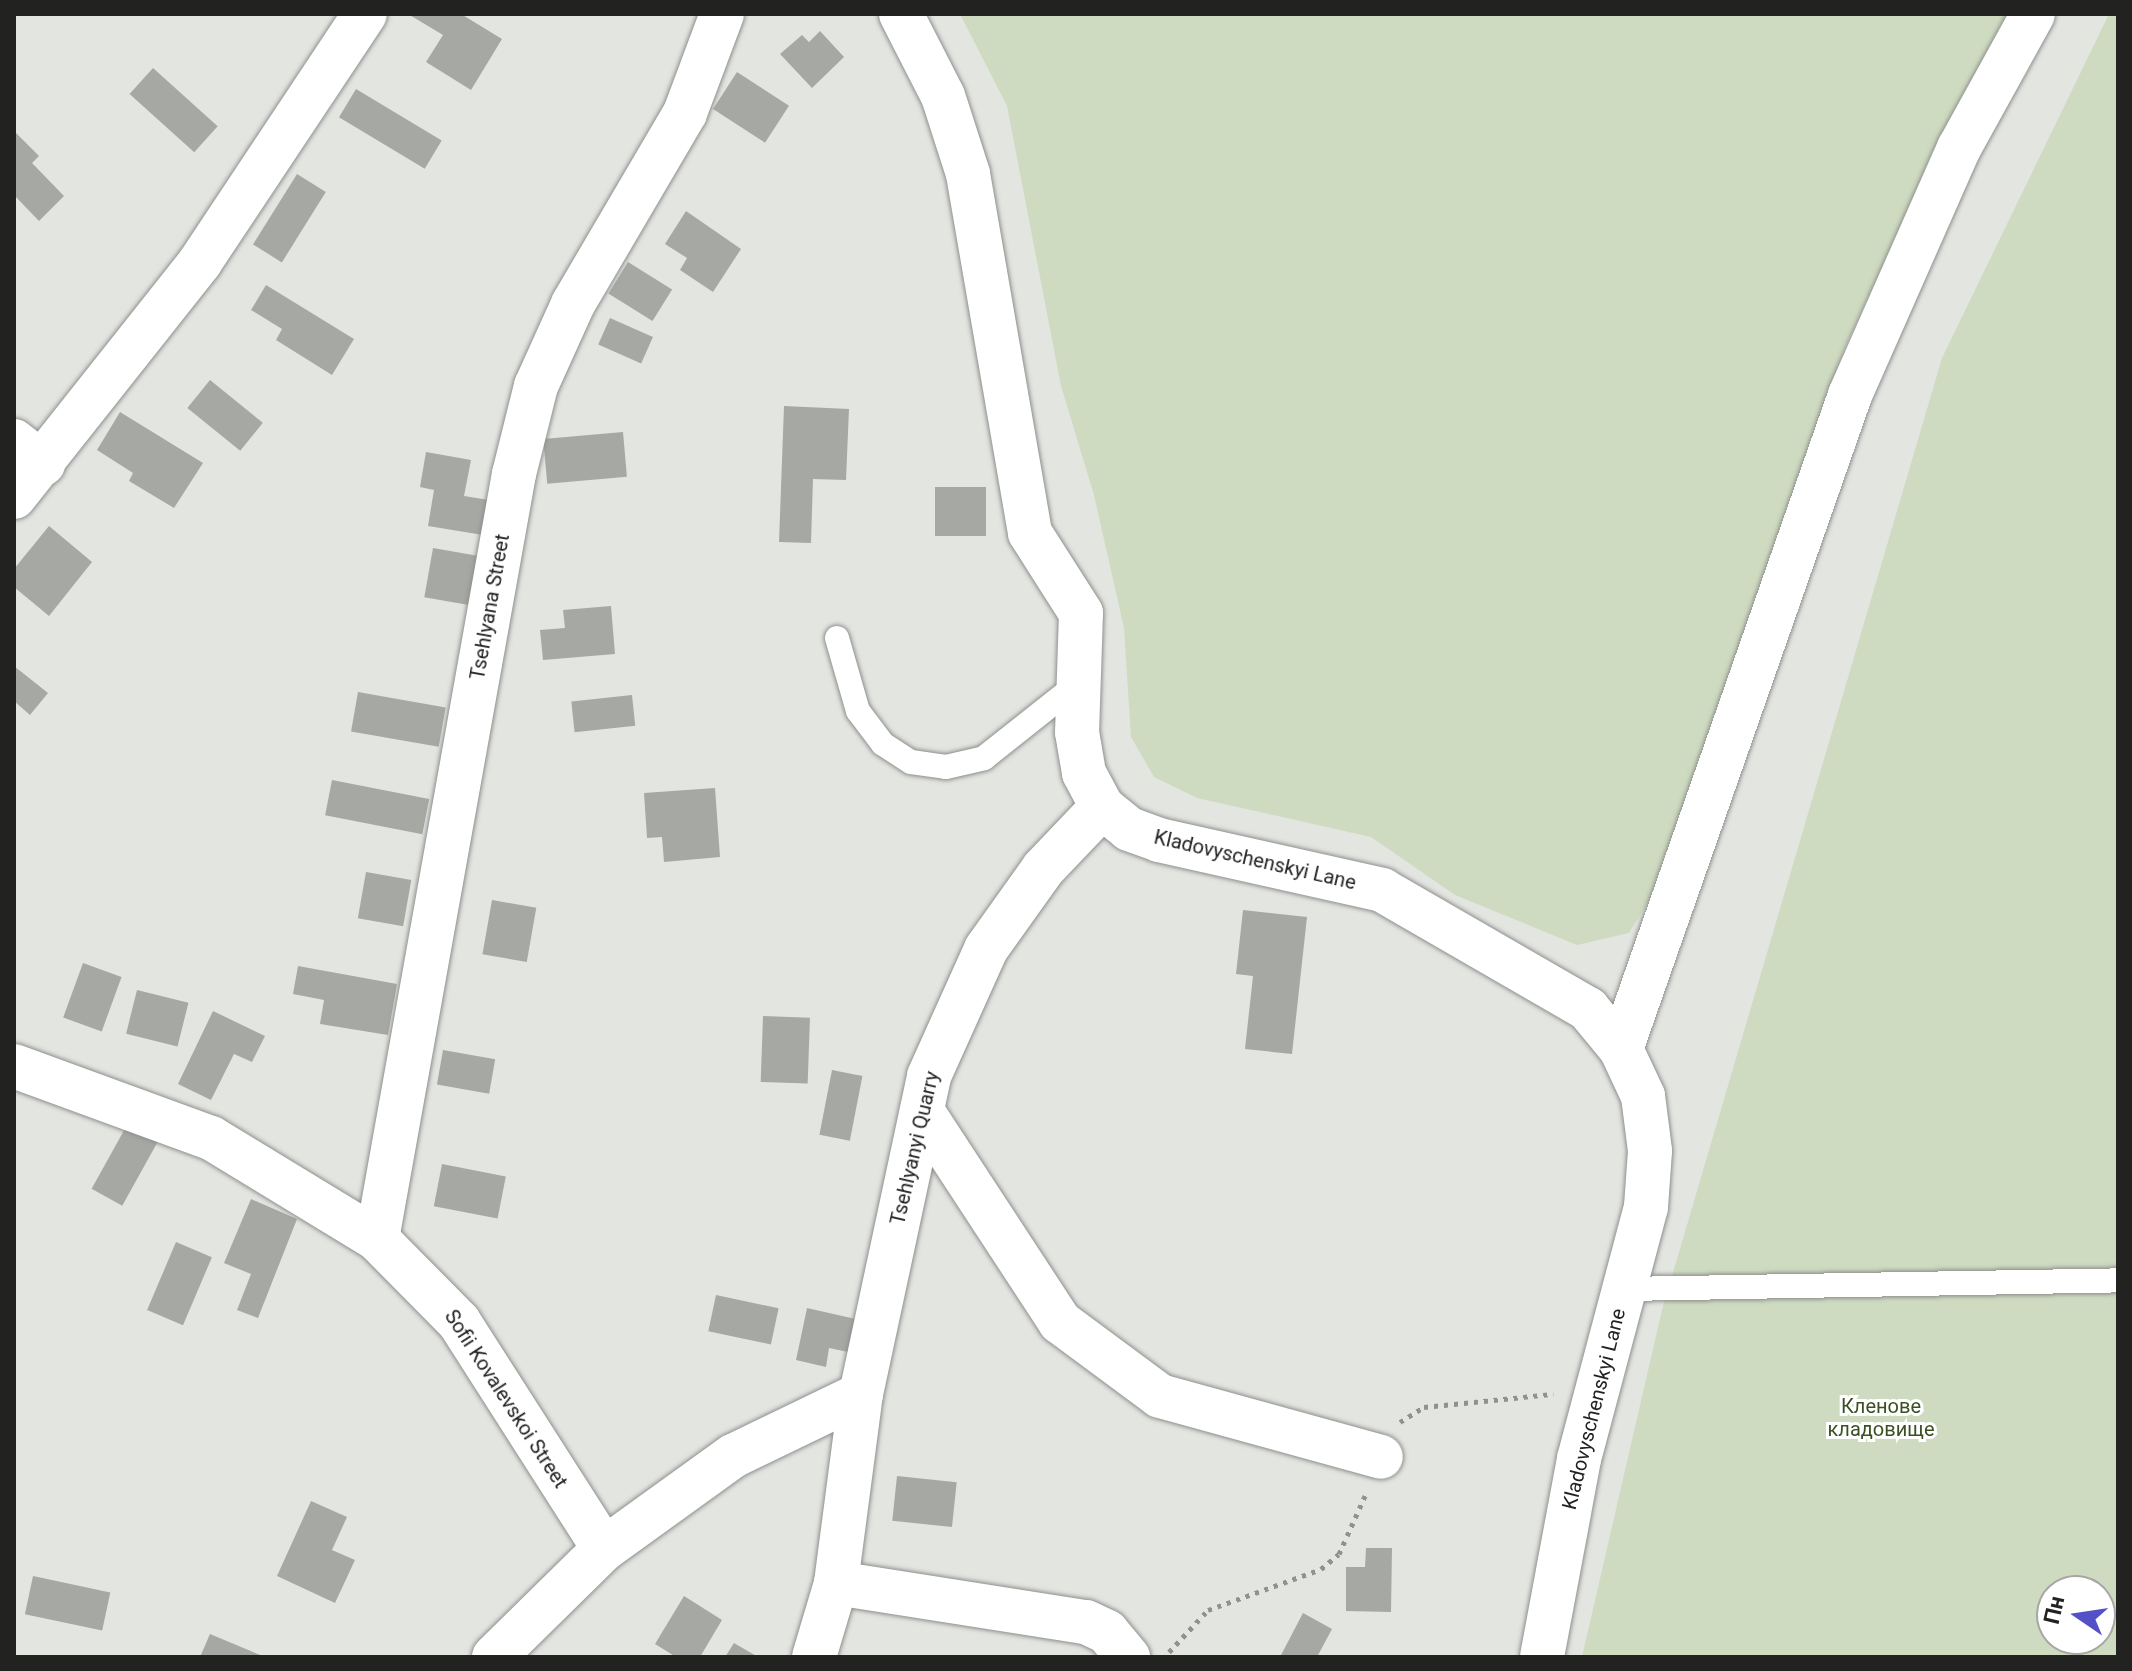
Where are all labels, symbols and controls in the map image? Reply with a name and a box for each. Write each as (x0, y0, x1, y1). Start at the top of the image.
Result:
street label: Tsehlyana Street (465, 532, 515, 682)
street label: Kladovyschenskyi Lane (1152, 825, 1358, 895)
street label: Tsehlyanyi Quarry (886, 1069, 944, 1227)
street label: Sofii Kovalevskoi Street (439, 1305, 573, 1493)
street label: Kladovyschenskyi Lane (1557, 1306, 1631, 1512)
park label: Кленове кладовище (1828, 1394, 1934, 1441)
north arrow (2036, 1575, 2116, 1655)
text: Пн (2039, 1593, 2069, 1626)

